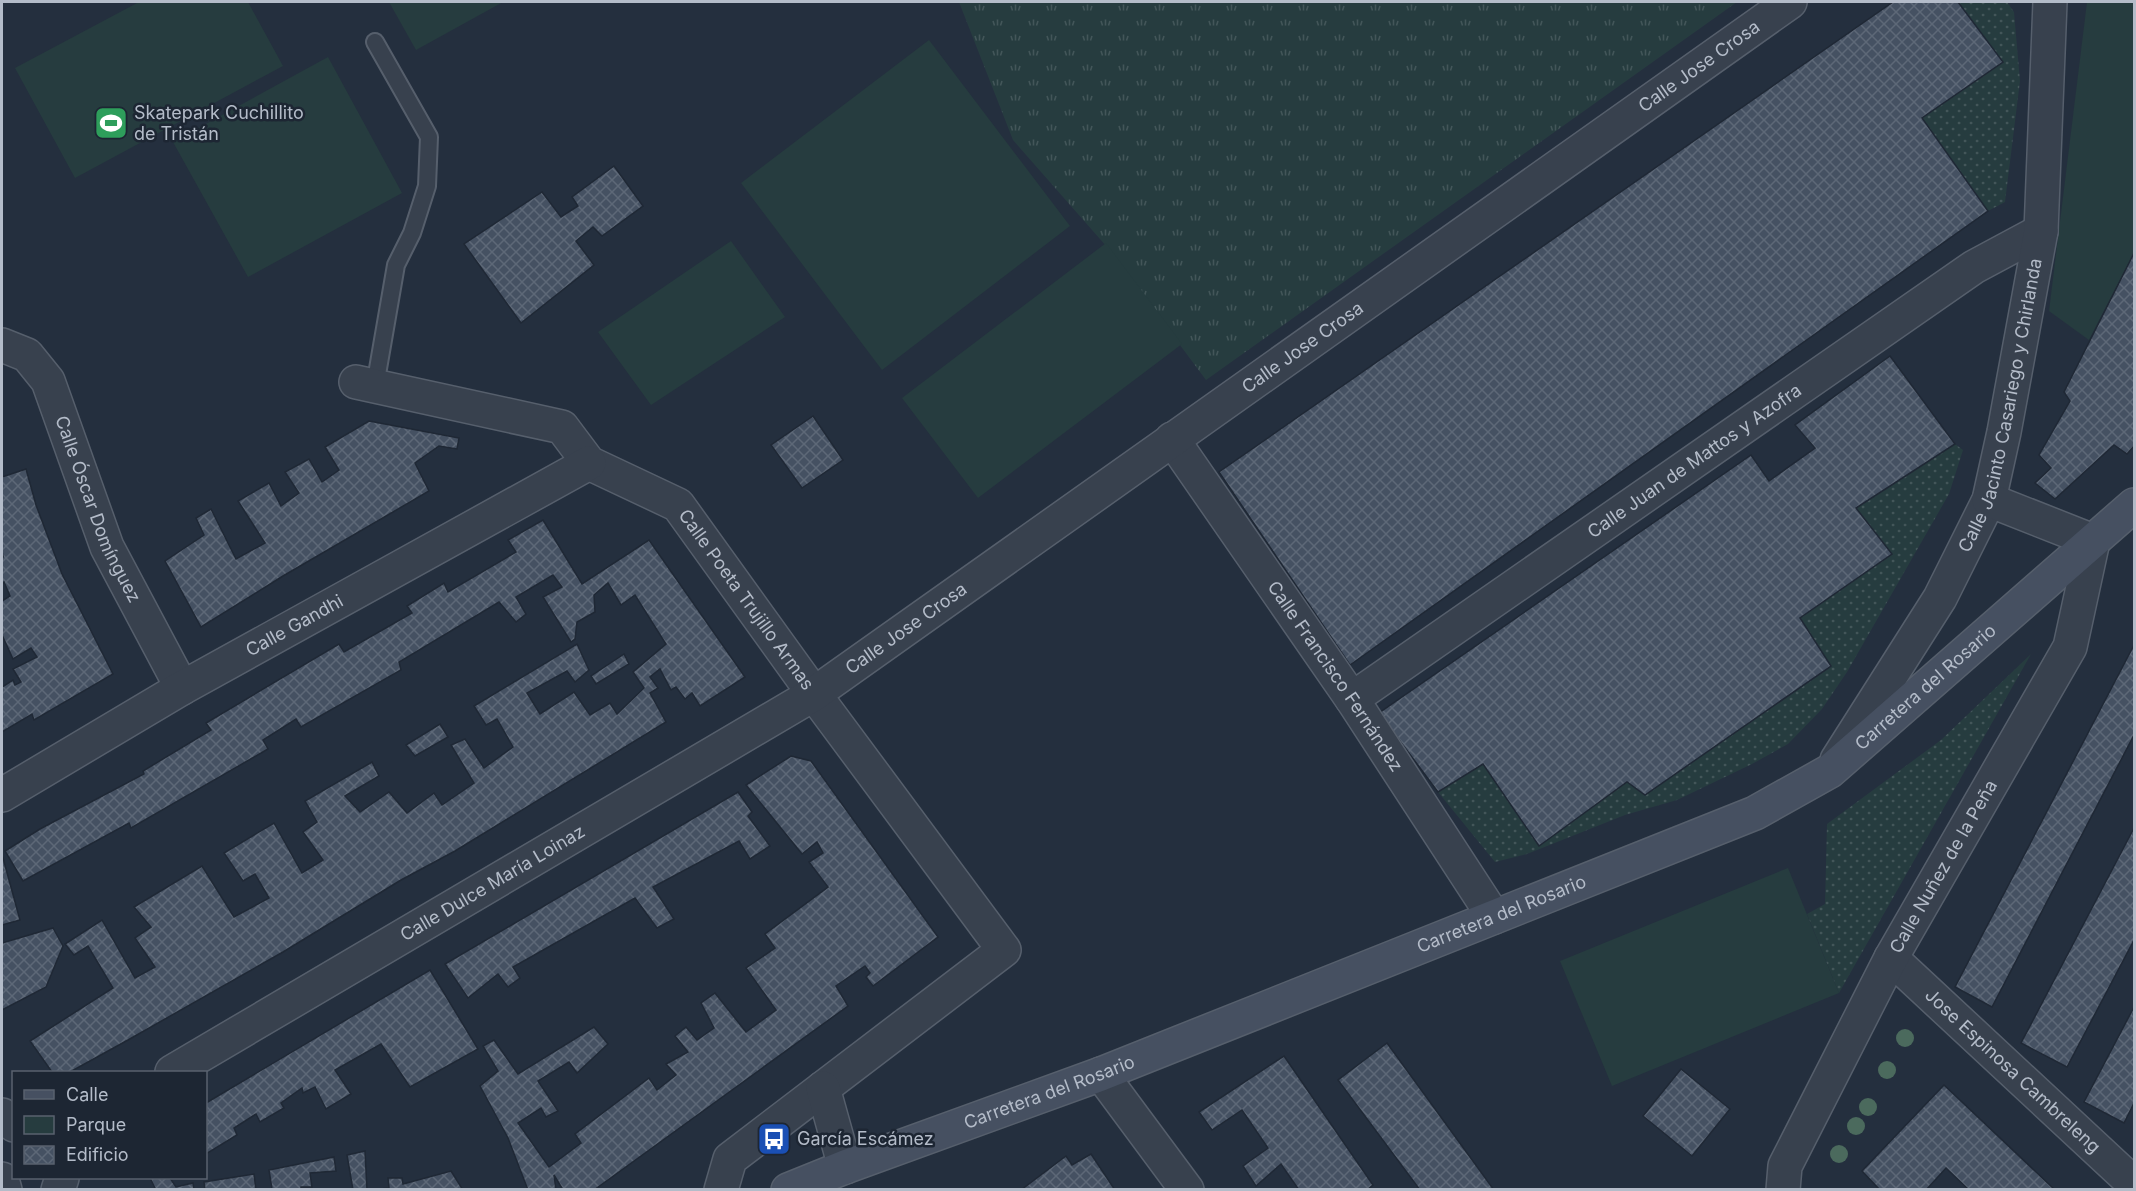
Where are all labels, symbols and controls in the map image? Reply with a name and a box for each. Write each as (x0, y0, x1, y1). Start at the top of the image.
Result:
street label: Calle Jose Crosa (1634, 16, 1764, 116)
place label: Skatepark Cuchillito de Tristán (134, 102, 304, 144)
sports icon: Skatepark Cuchillito de Tristán (93, 105, 129, 141)
street label: Calle Jacinto Casariego y Chirlanda (1954, 256, 2046, 556)
street label: Calle Jose Crosa (1238, 297, 1367, 397)
street label: Calle Juan de Mattos y Azofra (1583, 379, 1805, 542)
street label: Calle Óscar Domínguez (51, 413, 146, 606)
street label: Calle Poeta Trujillo Armas (675, 505, 819, 694)
street label: Calle Francisco Fernández (1264, 577, 1407, 775)
street label: Calle Jose Crosa (841, 578, 971, 678)
street label: Calle Gandhi (242, 590, 347, 661)
street label: Carretera del Rosario (1850, 620, 2000, 754)
street label: Calle Nuñez de la Peña (1885, 776, 2001, 957)
street label: Calle Dulce María Loinaz (396, 820, 588, 945)
street label: Carretera del Rosario (1414, 871, 1589, 957)
street label: Jose Espinosa Cambreleng (1921, 984, 2105, 1157)
street label: Carretera del Rosario (961, 1051, 1138, 1133)
legend (12, 1071, 207, 1179)
text: Calle (66, 1084, 108, 1105)
text: Parque (66, 1114, 126, 1135)
bus stop icon: García Escámez (756, 1121, 792, 1157)
place label: García Escámez (797, 1128, 934, 1149)
text: Edificio (66, 1144, 129, 1165)

